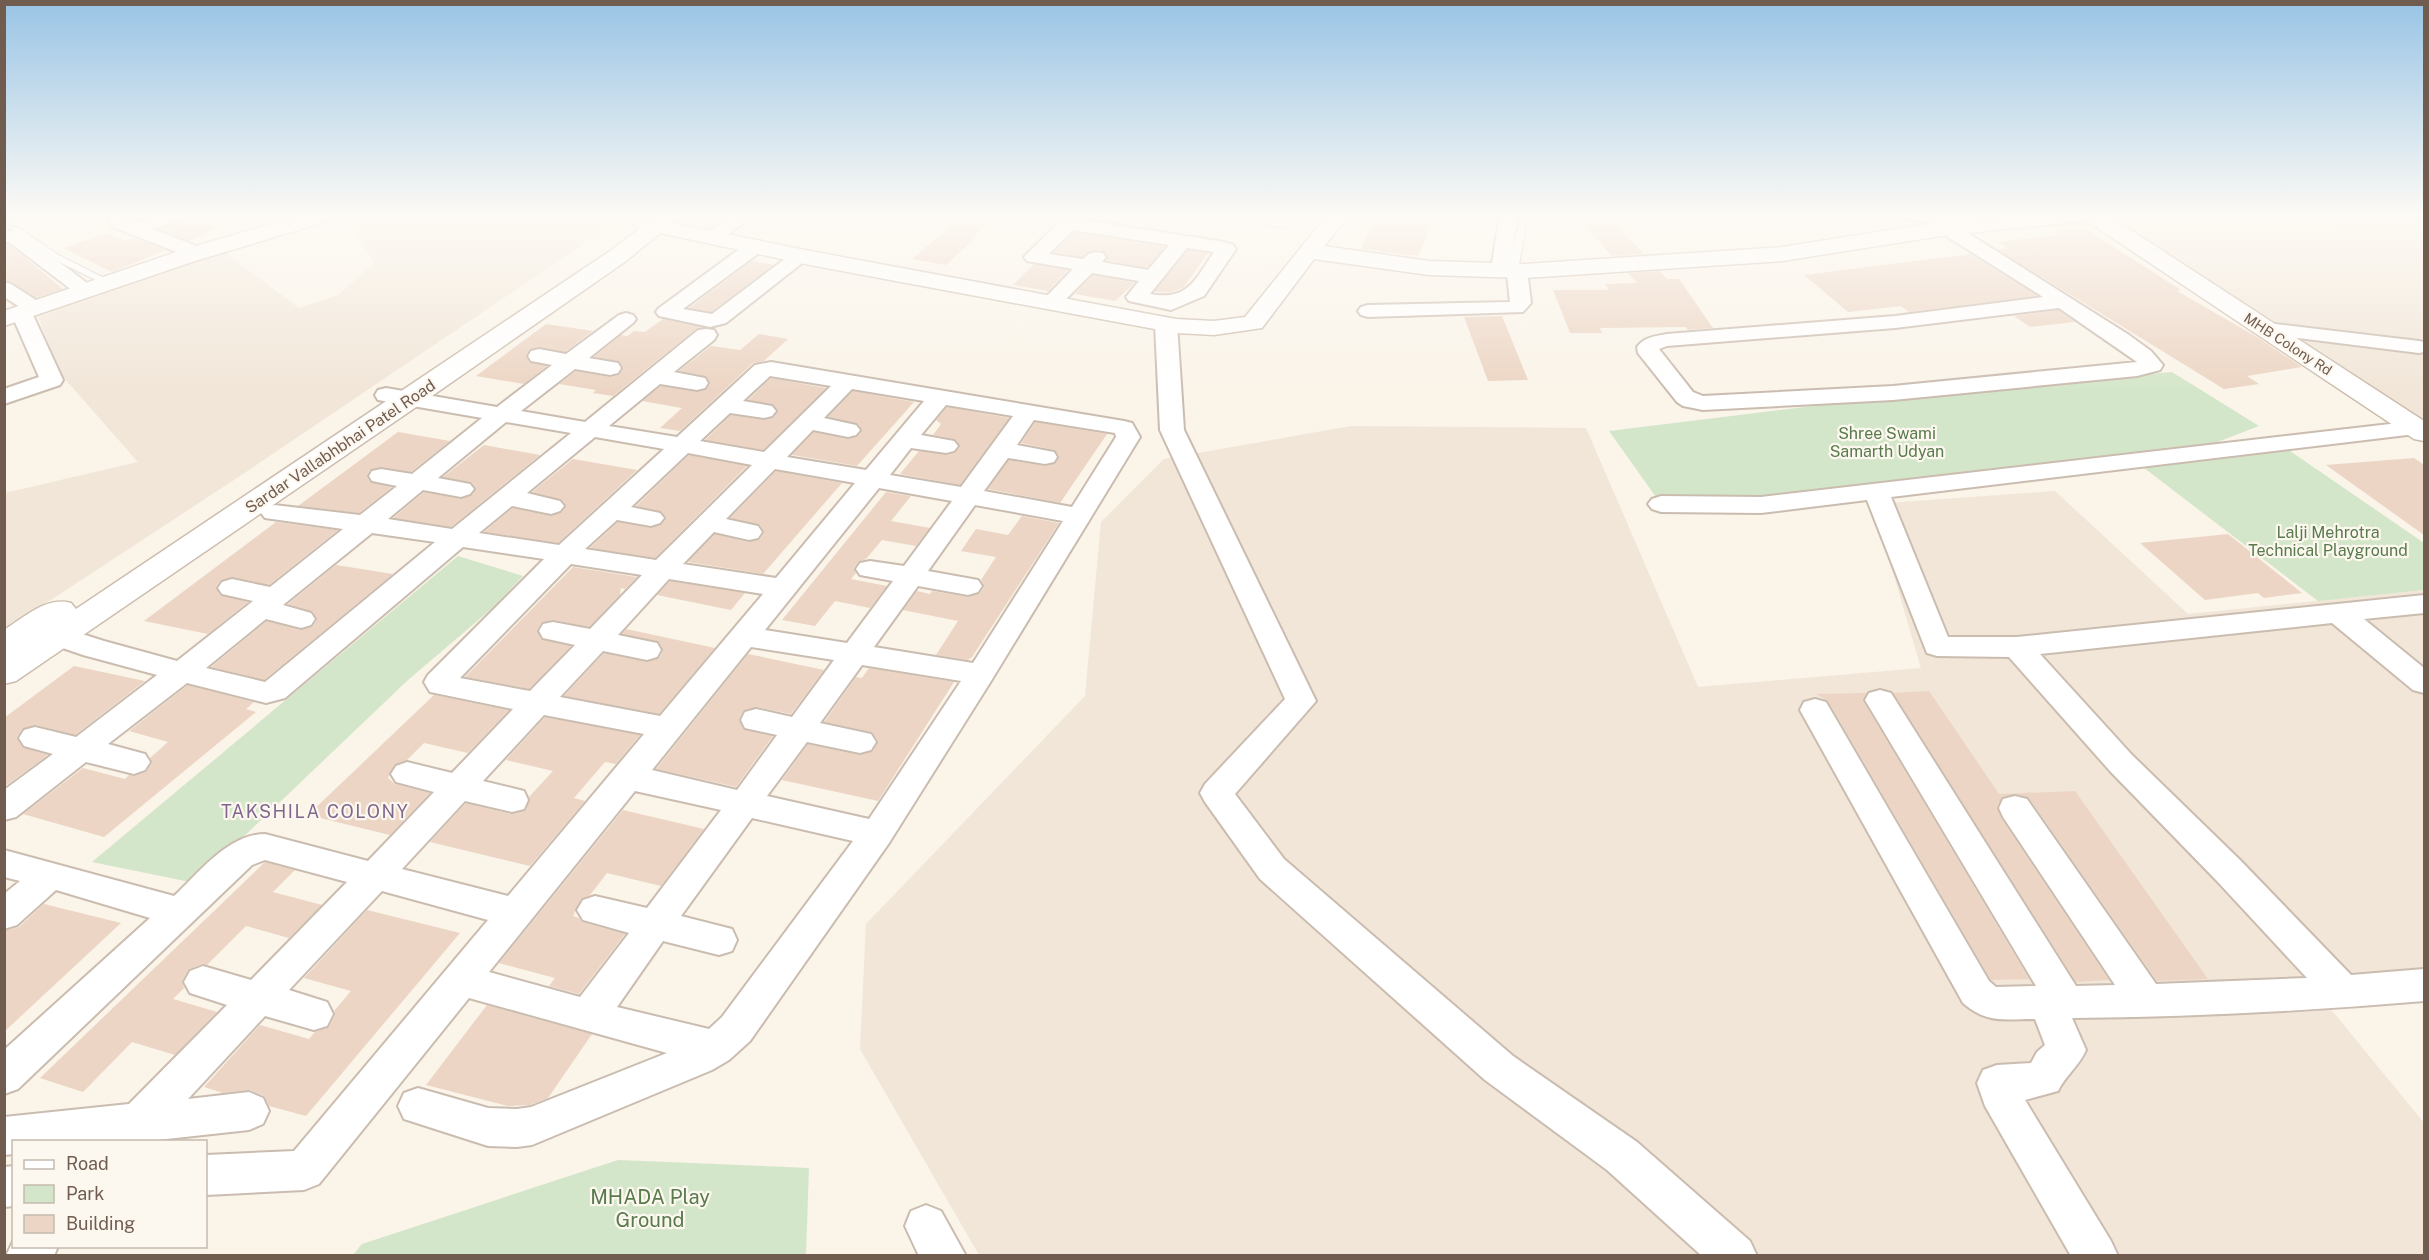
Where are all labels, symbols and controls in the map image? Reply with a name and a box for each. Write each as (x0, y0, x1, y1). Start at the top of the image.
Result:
street label: MHB Colony Rd (2241, 310, 2335, 378)
street label: Sardar Vallabhbhai Patel Road (242, 376, 439, 517)
park label: Shree Swami Samarth Udyan (1830, 424, 1944, 461)
park label: Lalji Mehrotra Technical Playground (2248, 523, 2408, 560)
district label: TAKSHILA COLONY (221, 801, 409, 822)
legend (12, 1140, 207, 1248)
text: Road (66, 1153, 109, 1174)
text: Park (66, 1183, 104, 1204)
park label: MHADA Play Ground (590, 1185, 710, 1232)
text: Building (66, 1213, 135, 1234)

